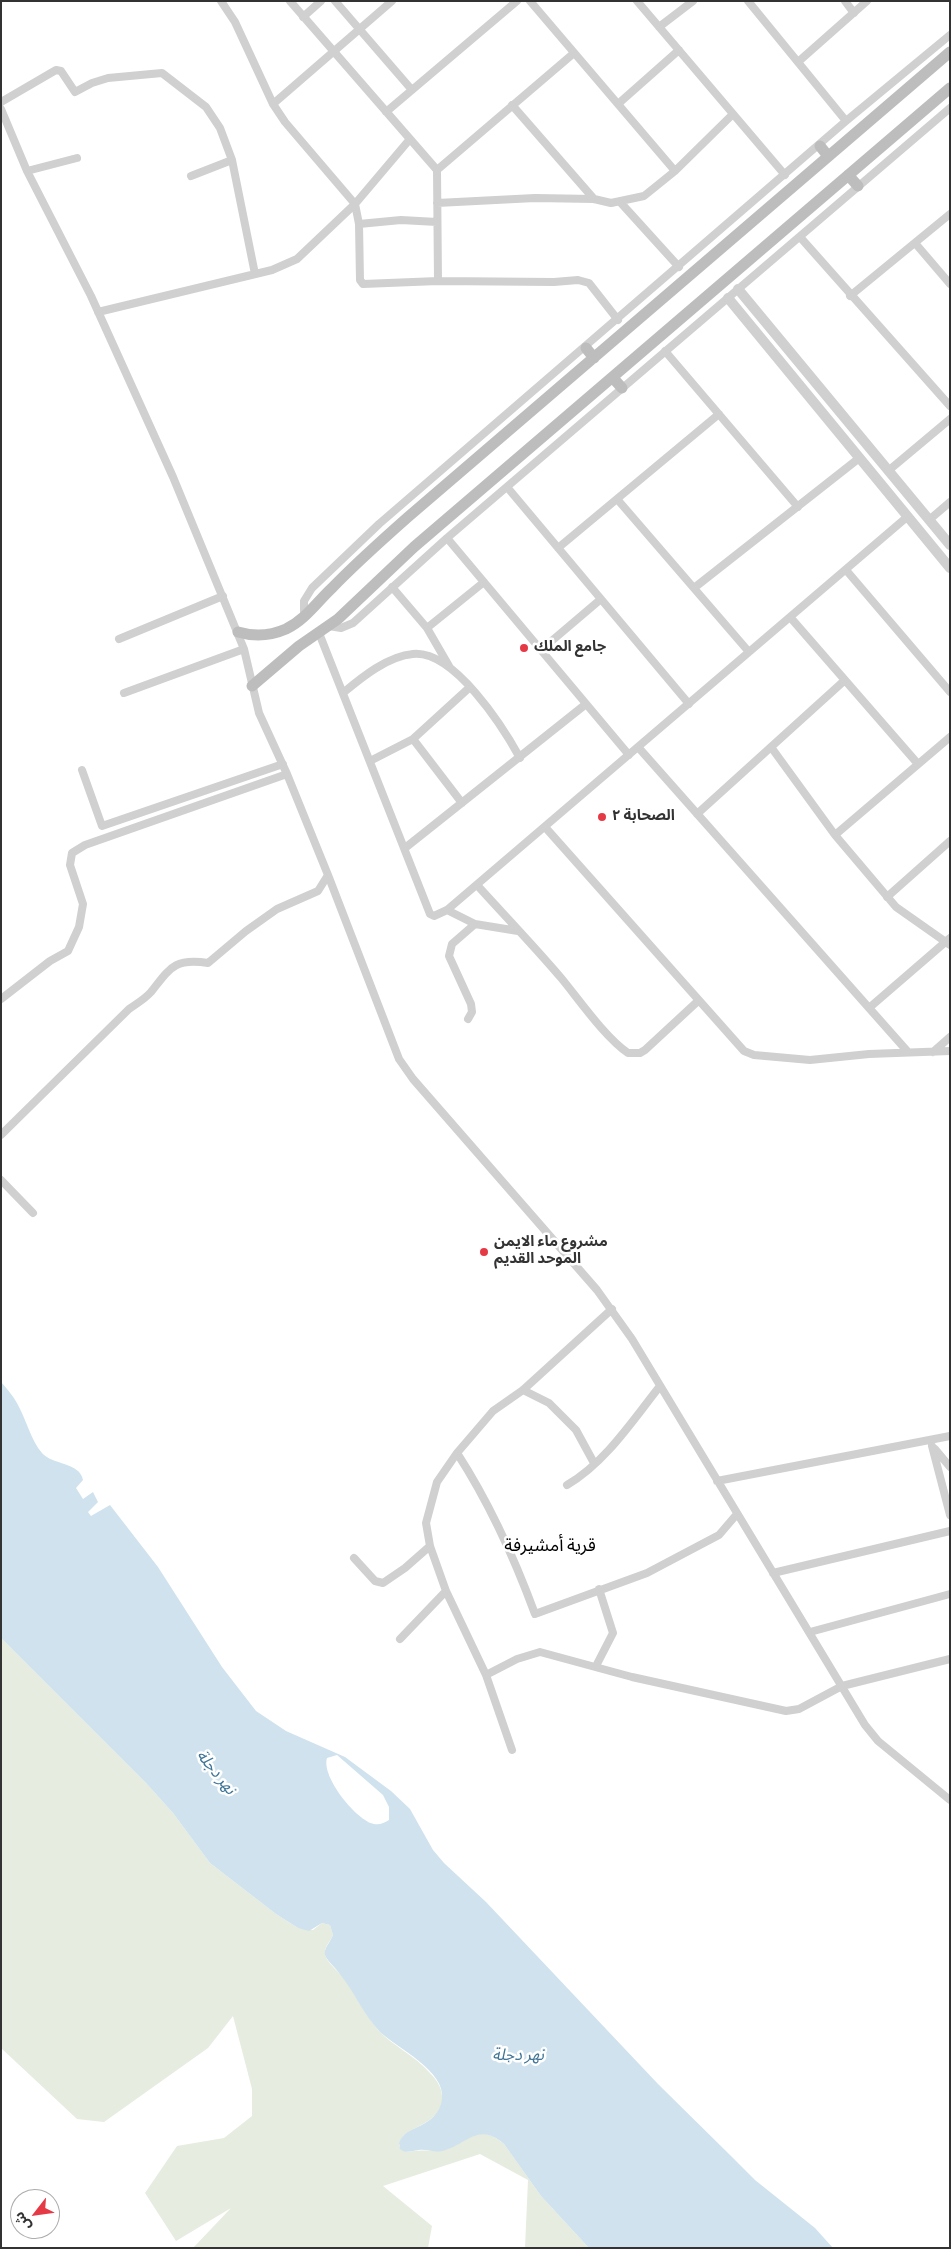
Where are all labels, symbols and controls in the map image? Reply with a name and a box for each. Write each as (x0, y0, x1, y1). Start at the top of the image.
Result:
place label: جامع الملك (534, 639, 606, 657)
marker: جامع الملك (518, 642, 530, 654)
place label: الصحابة ٢ (612, 808, 675, 826)
marker: الصحابة ٢ (596, 811, 608, 823)
place label: مشروع ماء الايمن الموحد القديم (494, 1234, 608, 1269)
marker: مشروع ماء الايمن الموحد القديم (478, 1246, 490, 1258)
district label: قرية أمشيرفة (504, 1536, 596, 1558)
water label: نهر دجلة (191, 1747, 239, 1799)
water label: نهر دجلة (492, 2046, 544, 2066)
north arrow (10, 2189, 60, 2239)
text: ش (9, 2208, 36, 2234)

